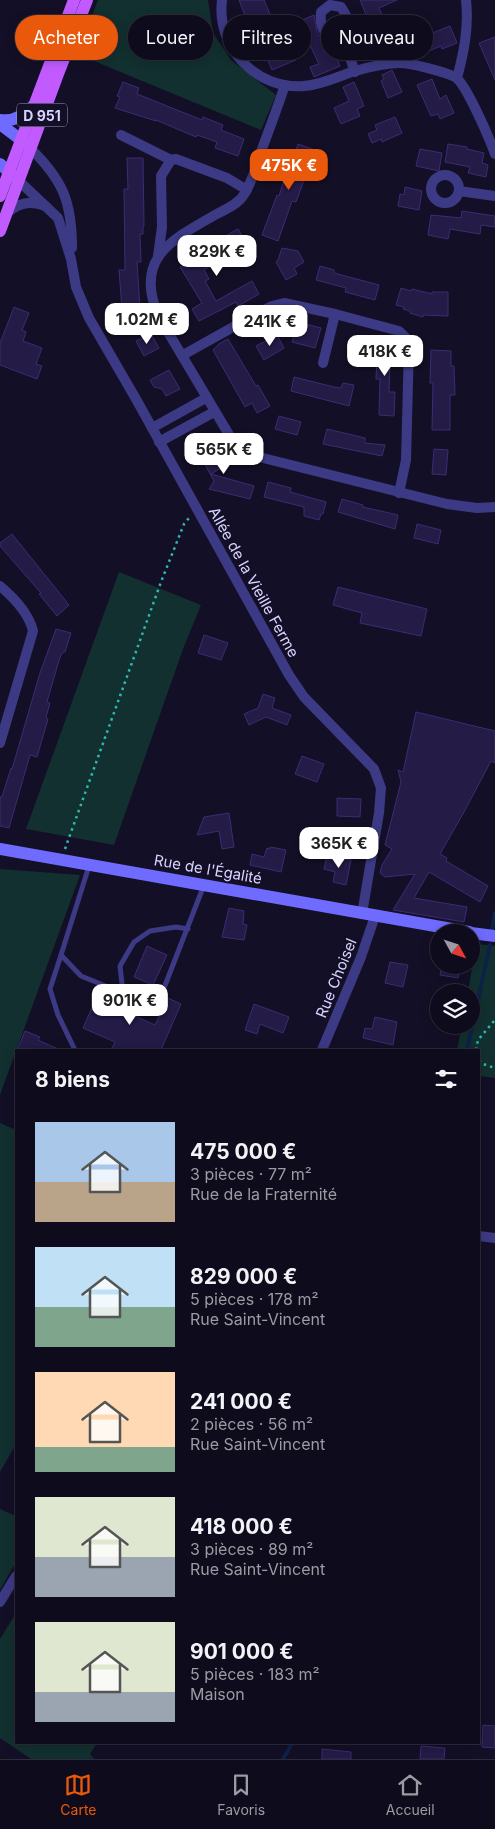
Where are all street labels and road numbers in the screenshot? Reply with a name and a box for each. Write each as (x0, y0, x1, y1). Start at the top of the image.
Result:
road number: D 951 (17, 104, 67, 126)
street label: Allée de la Vieille Ferme (205, 503, 303, 661)
street label: Rue de l'Égalité (153, 850, 263, 888)
street label: Rue Choisel (311, 935, 361, 1021)

